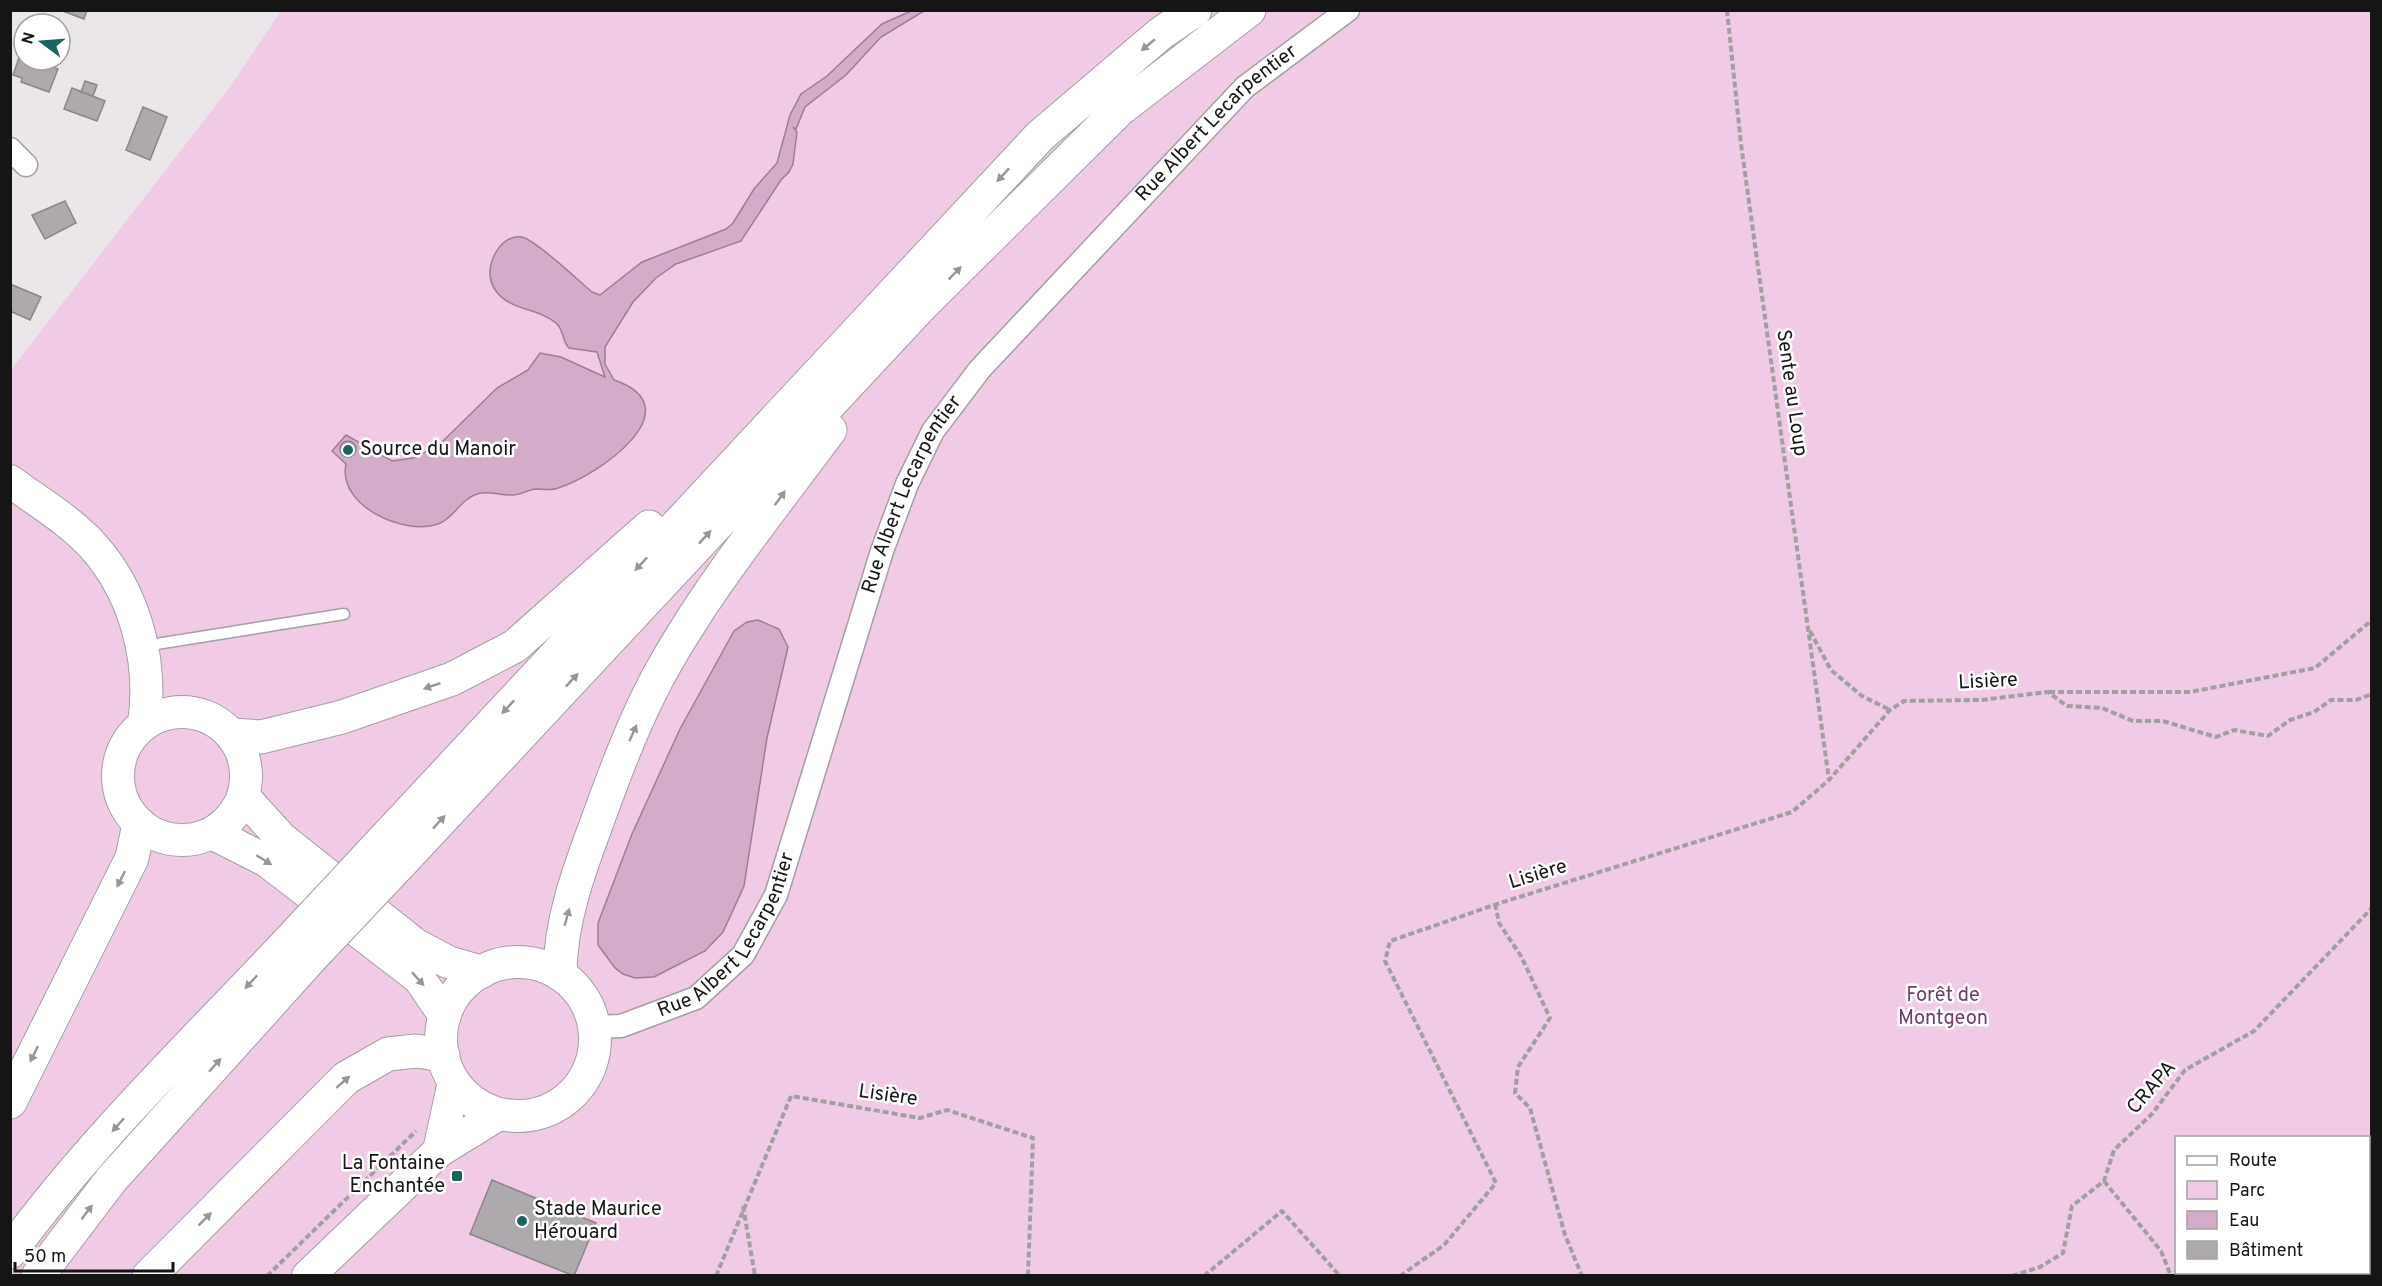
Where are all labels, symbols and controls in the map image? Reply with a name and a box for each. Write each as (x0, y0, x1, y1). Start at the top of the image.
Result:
north arrow (12, 12, 72, 72)
text: N (18, 30, 41, 47)
one-way arrow (1140, 38, 1156, 51)
street label: Rue Albert Lecarpentier (1130, 39, 1303, 208)
one-way arrow (996, 168, 1010, 183)
one-way arrow (947, 267, 961, 281)
street label: Sente au Loup (1769, 328, 1813, 458)
street label: Rue Albert Lecarpentier (857, 390, 968, 597)
place label: Source du Manoir (360, 437, 516, 463)
marker: Source du Manoir (341, 443, 355, 457)
one-way arrow (774, 490, 786, 506)
one-way arrow (698, 531, 712, 545)
one-way arrow (635, 556, 648, 571)
street label: Lisière (1958, 667, 2018, 697)
one-way arrow (565, 672, 579, 687)
one-way arrow (423, 681, 441, 691)
one-way arrow (501, 699, 515, 714)
one-way arrow (628, 724, 638, 742)
one-way arrow (432, 815, 445, 830)
street label: Rue Albert Lecarpentier (654, 849, 801, 1024)
one-way arrow (256, 854, 272, 865)
street label: Lisière (1506, 854, 1570, 896)
one-way arrow (117, 871, 126, 888)
one-way arrow (562, 907, 572, 926)
one-way arrow (411, 971, 425, 986)
one-way arrow (244, 974, 258, 989)
park label: Forêt de Montgeon (1898, 983, 1988, 1032)
one-way arrow (30, 1045, 39, 1062)
street label: CRAPA (2122, 1056, 2182, 1120)
one-way arrow (208, 1058, 221, 1073)
one-way arrow (335, 1076, 350, 1089)
street label: Lisière (857, 1079, 919, 1113)
one-way arrow (111, 1117, 125, 1132)
legend (2175, 1136, 2370, 1274)
text: Route (2229, 1150, 2277, 1173)
place label: La Fontaine Enchantée (342, 1151, 445, 1200)
marker: La Fontaine Enchantée (450, 1169, 464, 1183)
text: Parc (2229, 1180, 2265, 1203)
place label: Stade Maurice Hérouard (534, 1197, 662, 1246)
one-way arrow (80, 1205, 92, 1220)
text: Eau (2229, 1210, 2259, 1233)
one-way arrow (198, 1212, 212, 1227)
marker: Stade Maurice Hérouard (515, 1214, 529, 1228)
scale bar (15, 1235, 172, 1273)
text: Bâtiment (2229, 1240, 2303, 1263)
text: 50 m (24, 1246, 66, 1269)

